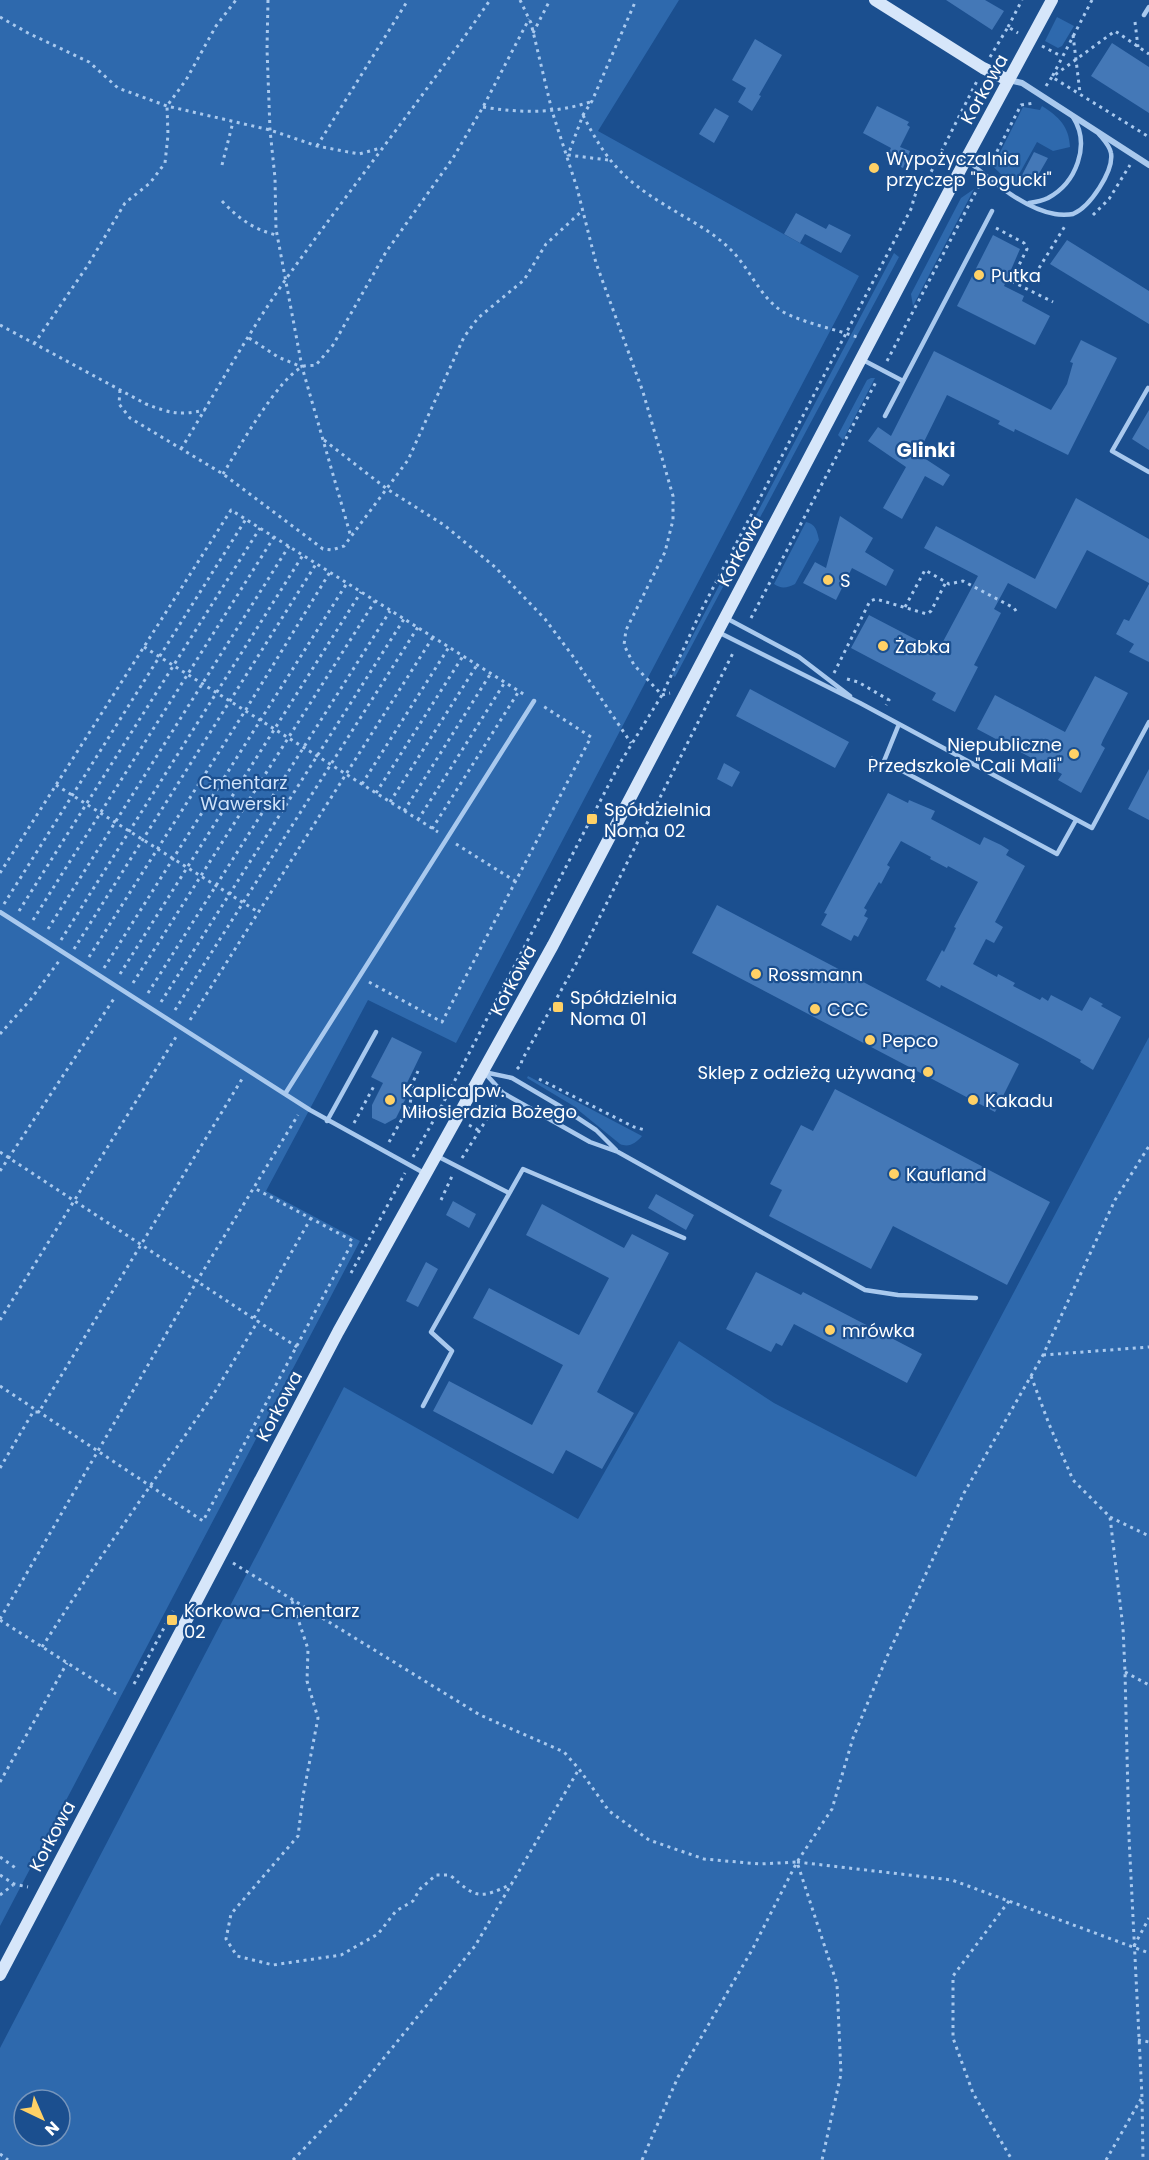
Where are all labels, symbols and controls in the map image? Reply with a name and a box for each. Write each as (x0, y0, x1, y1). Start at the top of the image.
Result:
street label: Korkowa (954, 49, 1014, 129)
place label: Wypożyczalnia przyczep "Bogucki" (886, 146, 1052, 192)
marker: Wypożyczalnia przyczep "Bogucki" (867, 161, 881, 175)
place label: Putka (991, 263, 1041, 288)
marker: Putka (972, 268, 986, 282)
district label: Glinki (897, 436, 955, 464)
street label: Korkowa (711, 511, 769, 591)
place label: S (840, 568, 851, 593)
marker: S (821, 573, 835, 587)
place label: Żabka (895, 634, 951, 659)
marker: Żabka (876, 639, 890, 653)
place label: Niepubliczne Przedszkole "Cali Mali" (868, 732, 1062, 778)
marker: Niepubliczne Przedszkole "Cali Mali" (1067, 747, 1081, 761)
park label: Cmentarz Wawerski (199, 770, 287, 816)
place label: Spółdzielnia Noma 02 (604, 797, 711, 843)
marker: Spółdzielnia Noma 02 (585, 812, 599, 826)
street label: Korkowa (484, 940, 542, 1020)
place label: Rossmann (768, 962, 863, 987)
marker: Rossmann (749, 967, 763, 981)
place label: Spółdzielnia Noma 01 (570, 985, 677, 1031)
place label: CCC (827, 997, 869, 1022)
marker: Spółdzielnia Noma 01 (551, 1000, 565, 1014)
marker: CCC (808, 1002, 822, 1016)
place label: Pepco (882, 1028, 938, 1053)
marker: Pepco (863, 1033, 877, 1047)
place label: Sklep z odzieżą używaną (698, 1060, 916, 1085)
marker: Sklep z odzieżą używaną (921, 1065, 935, 1079)
place label: Kaplica pw. Miłosierdzia Bożego (402, 1078, 577, 1124)
place label: Kakadu (985, 1088, 1053, 1113)
marker: Kaplica pw. Miłosierdzia Bożego (383, 1093, 397, 1107)
marker: Kakadu (966, 1093, 980, 1107)
place label: Kaufland (906, 1162, 987, 1187)
marker: Kaufland (887, 1167, 901, 1181)
place label: mrówka (842, 1318, 915, 1343)
marker: mrówka (823, 1323, 837, 1337)
street label: Korkowa (250, 1366, 308, 1446)
place label: Korkowa-Cmentarz 02 (184, 1598, 359, 1644)
marker: Korkowa-Cmentarz 02 (165, 1613, 179, 1627)
street label: Korkowa (23, 1796, 81, 1876)
north arrow (12, 2088, 72, 2148)
text: N (40, 2116, 64, 2141)

